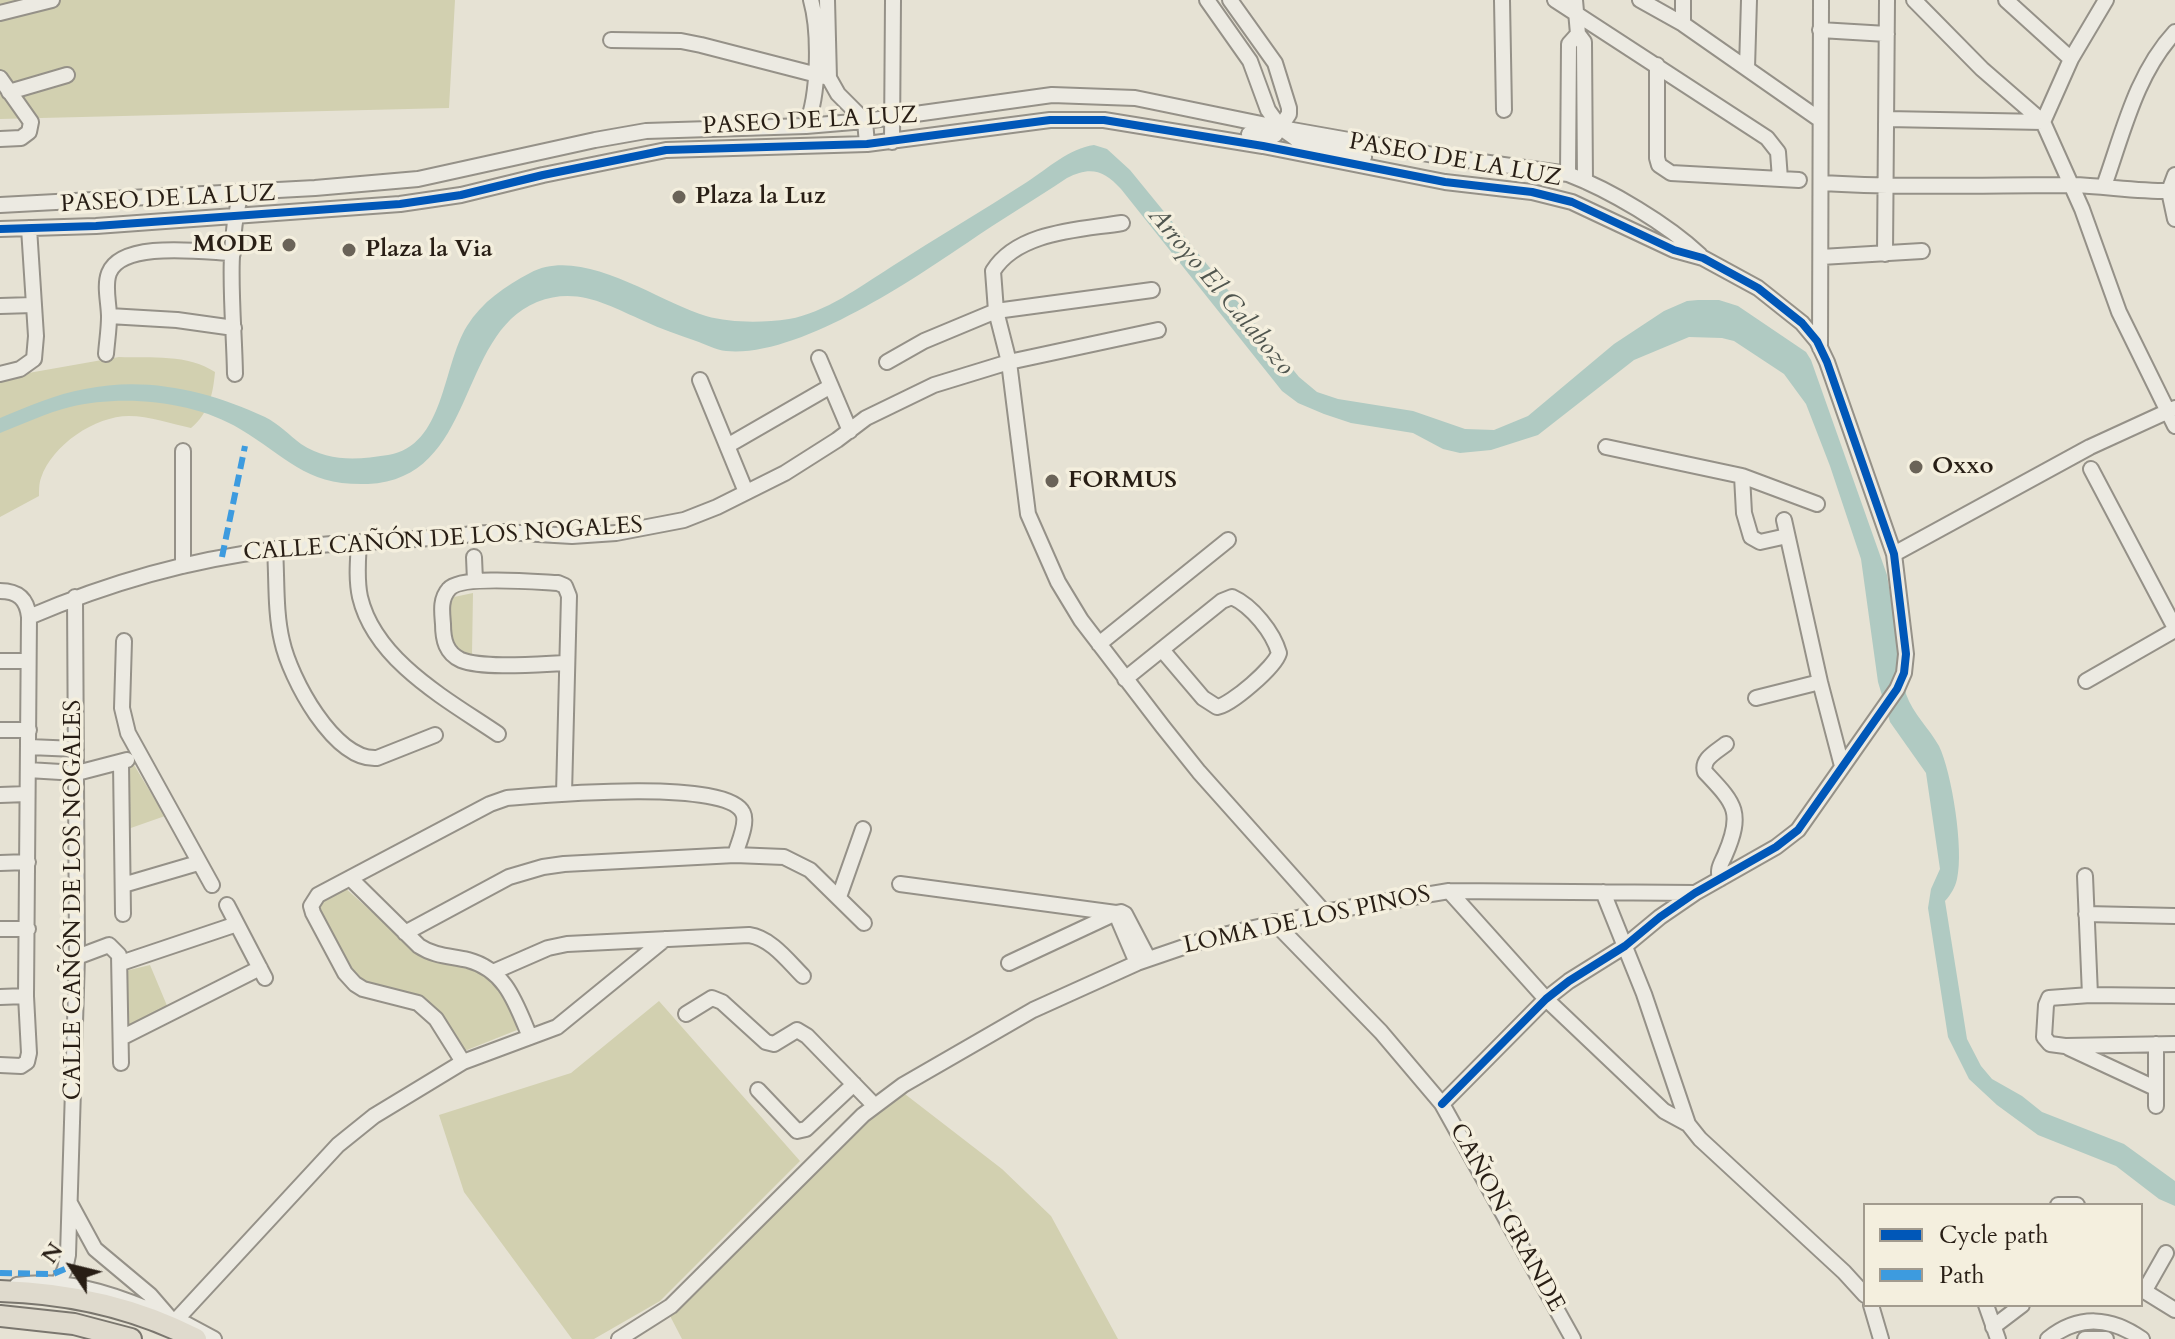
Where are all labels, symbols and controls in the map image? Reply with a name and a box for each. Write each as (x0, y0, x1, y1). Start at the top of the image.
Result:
street label: PASEO DE LA LUZ (702, 102, 918, 142)
street label: PASEO DE LA LUZ (1346, 128, 1564, 194)
street label: PASEO DE LA LUZ (60, 180, 276, 220)
place label: Plaza la Luz (695, 183, 826, 211)
marker: Plaza la Luz (670, 188, 688, 206)
water label: Arroyo El Calabozo (1140, 201, 1300, 383)
place label: MODE (192, 231, 273, 259)
marker: MODE (280, 236, 298, 254)
place label: Plaza la Via (365, 236, 493, 264)
marker: Plaza la Via (340, 241, 358, 259)
place label: Oxxo (1932, 453, 1993, 481)
marker: Oxxo (1907, 458, 1925, 476)
place label: FORMUS (1068, 467, 1177, 495)
marker: FORMUS (1043, 472, 1061, 490)
street label: CALLE CAÑÓN DE LOS NOGALES (242, 512, 644, 568)
street label: CALLE CAÑÓN DE LOS NOGALES (60, 700, 88, 1100)
street label: LOMA DE LOS PINOS (1181, 881, 1433, 961)
street label: CAÑON GRANDE (1442, 1119, 1570, 1317)
legend (1863, 1203, 2143, 1307)
text: Cycle path (1939, 1219, 2048, 1252)
north arrow (32, 1227, 112, 1307)
text: N (35, 1237, 70, 1270)
text: Path (1939, 1259, 1984, 1292)

